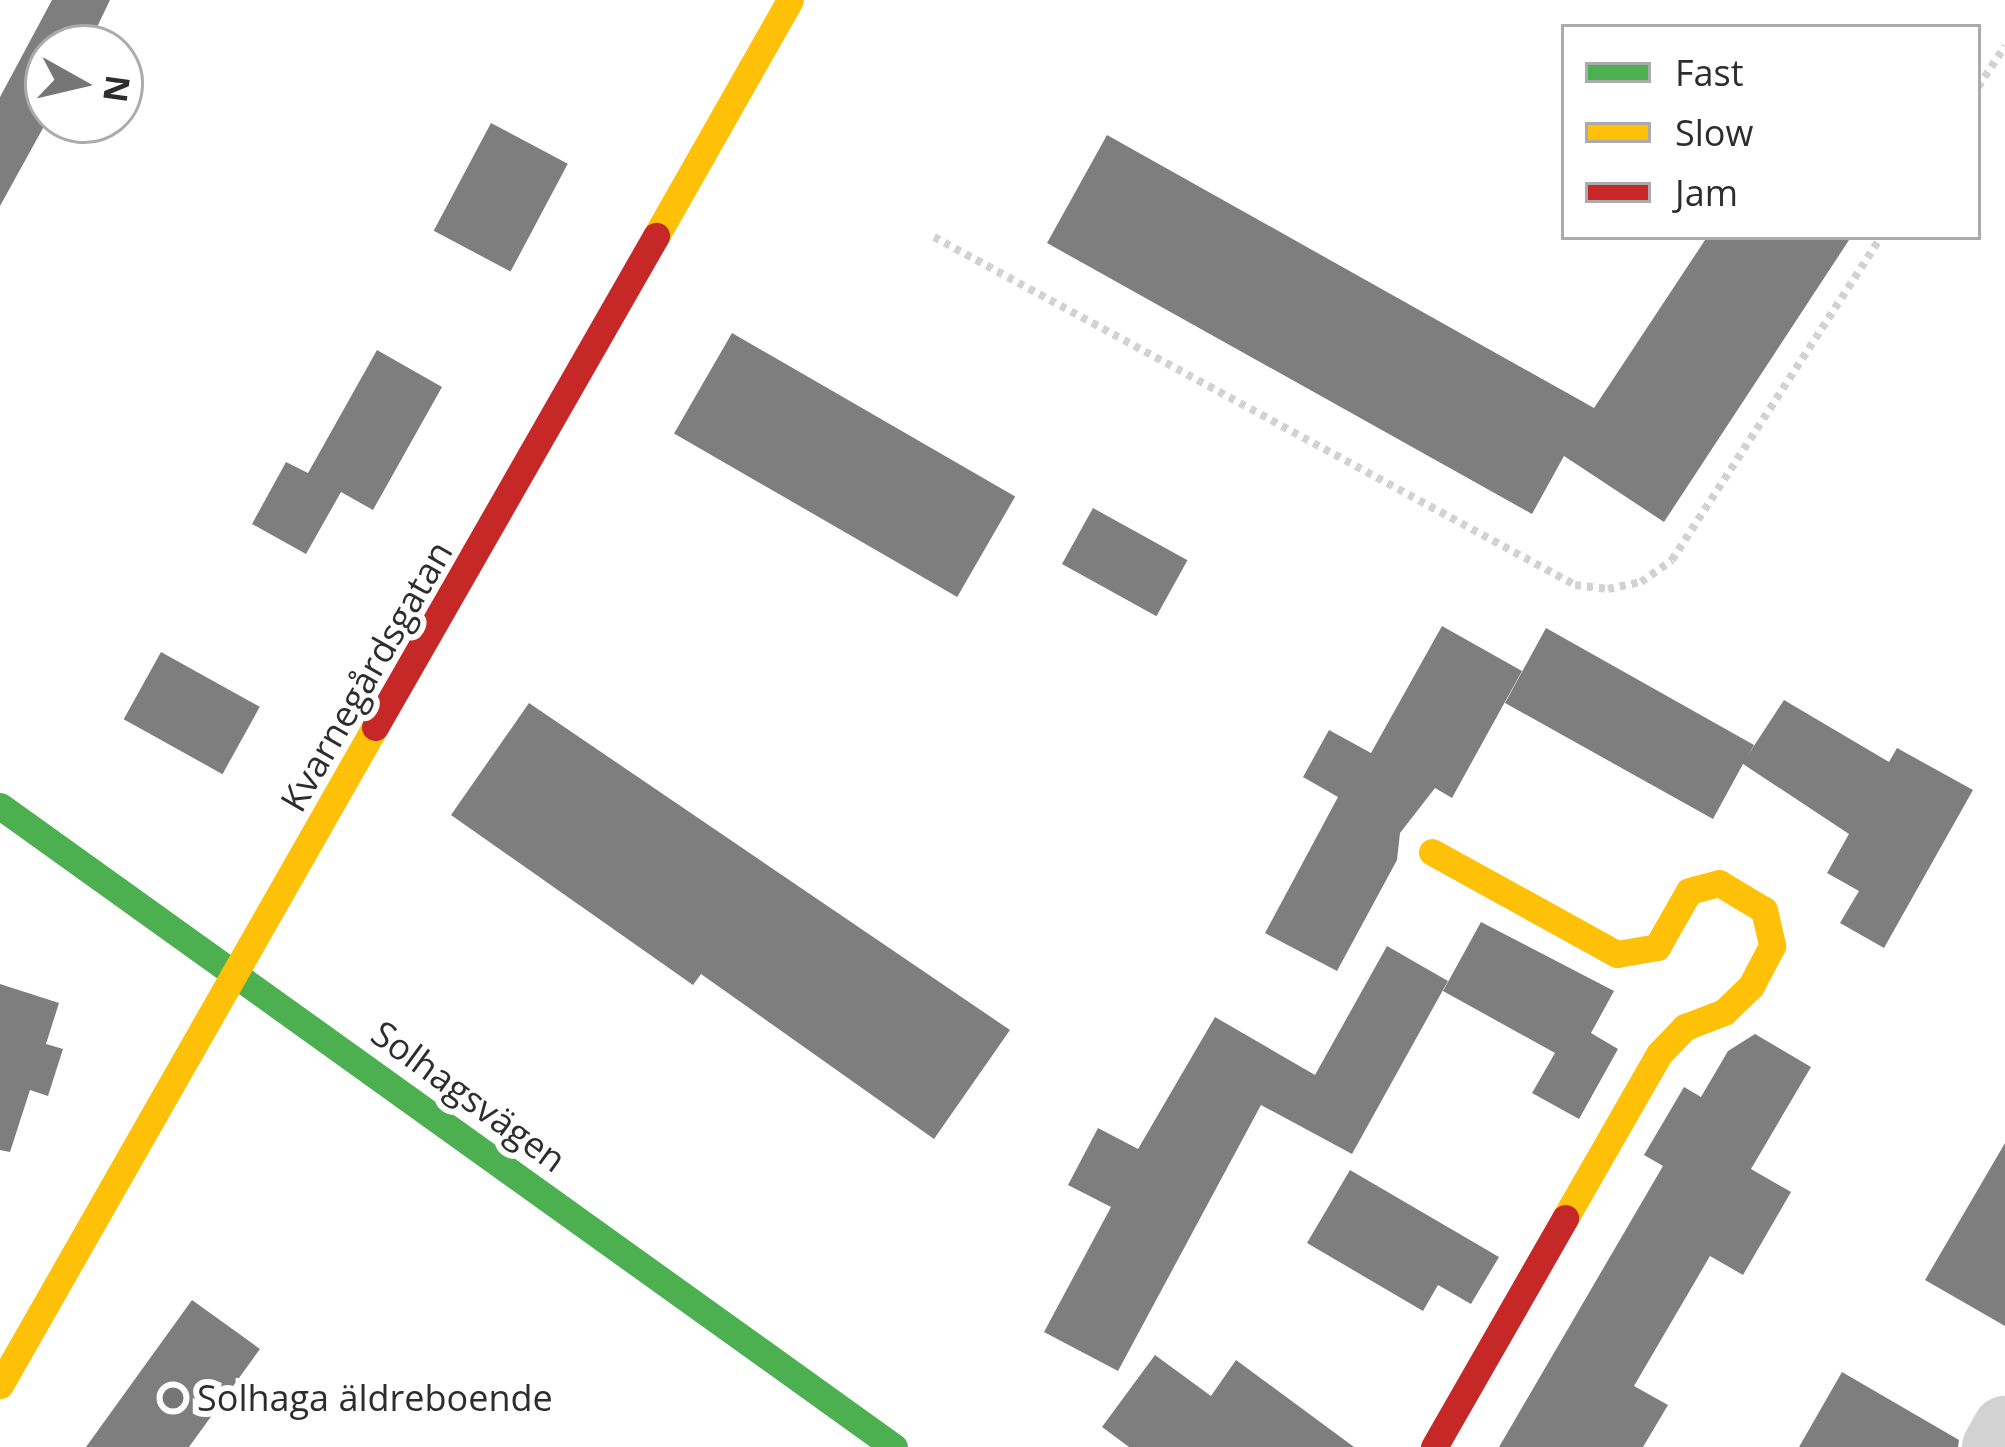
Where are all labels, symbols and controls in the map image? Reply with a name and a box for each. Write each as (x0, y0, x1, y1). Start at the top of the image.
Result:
north arrow (24, 24, 144, 144)
legend (1561, 24, 1981, 240)
text: Fast (1675, 48, 1744, 97)
text: N (93, 72, 141, 105)
text: Slow (1675, 108, 1753, 157)
text: Jam (1675, 168, 1738, 217)
street label: Kvarnegårdsgatan (271, 533, 461, 819)
street label: Solhagsvägen (364, 1011, 574, 1181)
place label: Solhaga äldreboende (197, 1376, 553, 1420)
marker: Solhaga äldreboende (160, 1385, 186, 1411)

